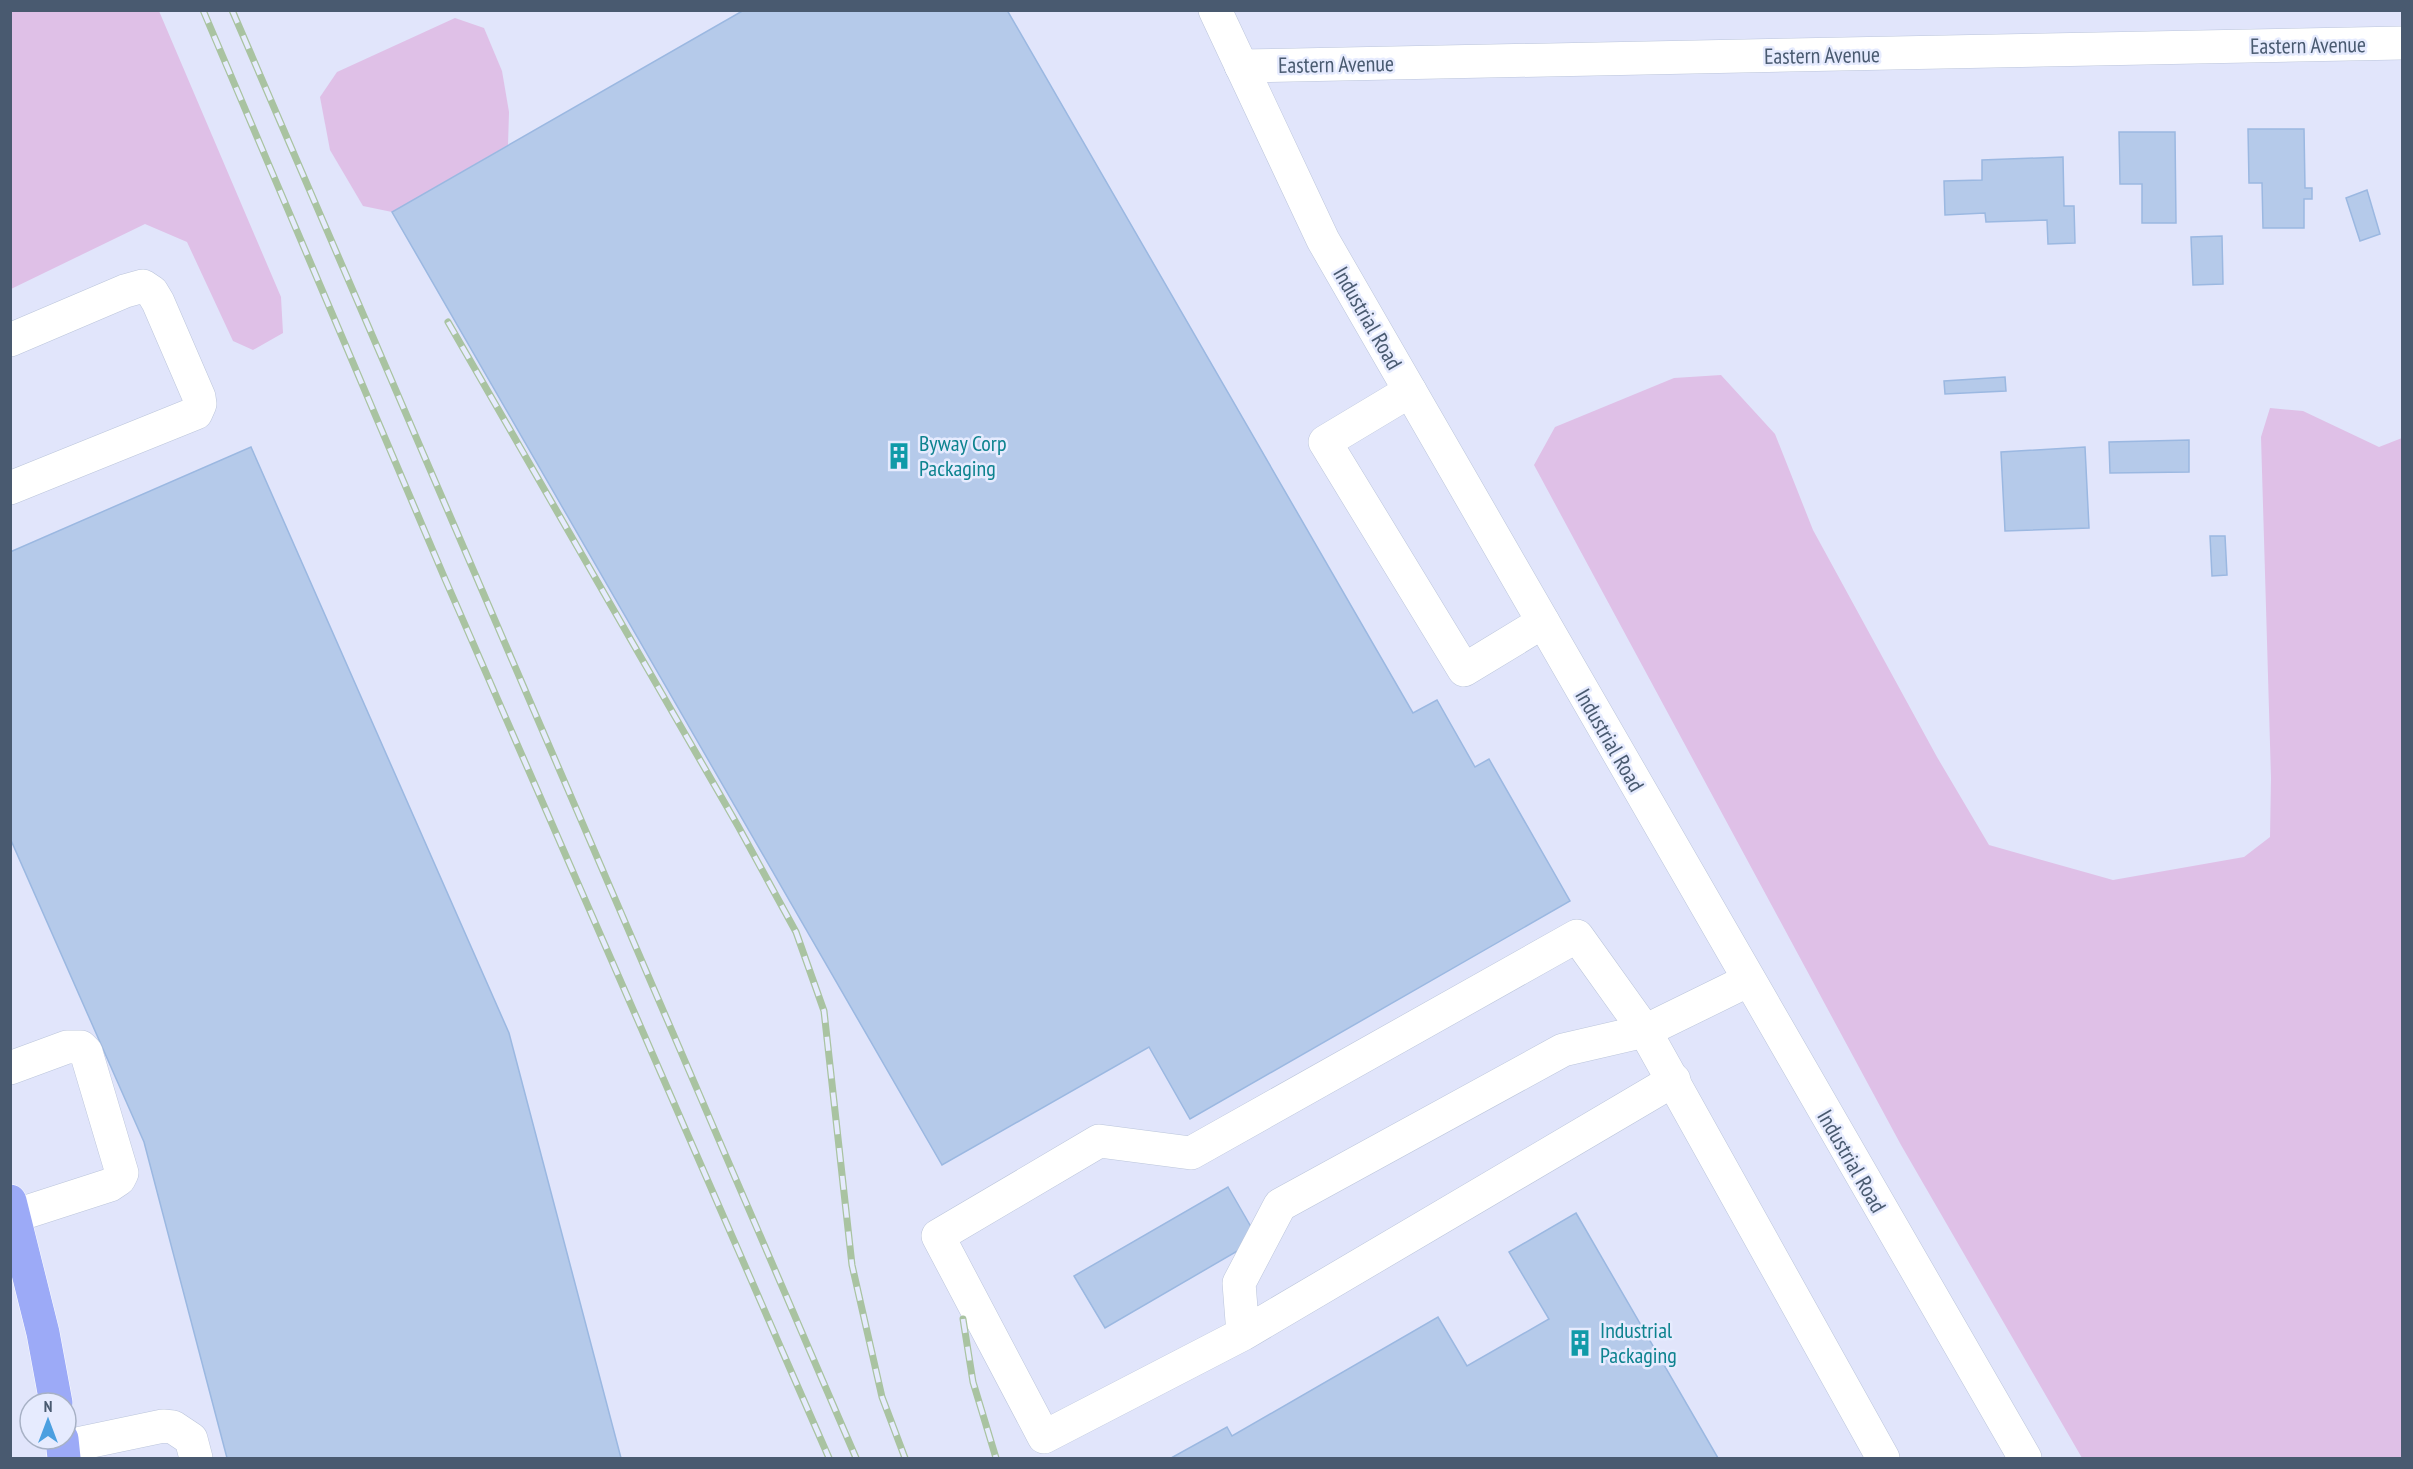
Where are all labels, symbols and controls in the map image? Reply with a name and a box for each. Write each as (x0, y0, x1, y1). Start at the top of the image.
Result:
street label: Eastern Avenue (2250, 30, 2366, 60)
street label: Eastern Avenue (1764, 40, 1880, 70)
street label: Eastern Avenue (1278, 49, 1394, 79)
street label: Industrial Road (1327, 262, 1409, 374)
place label: Byway Corp Packaging (919, 429, 1006, 482)
building icon: Byway Corp Packaging (884, 441, 914, 471)
street label: Industrial Road (1569, 684, 1651, 796)
street label: Industrial Road (1811, 1105, 1893, 1217)
place label: Industrial Packaging (1600, 1316, 1677, 1369)
building icon: Industrial Packaging (1565, 1328, 1595, 1358)
north arrow (18, 1391, 78, 1451)
text: N (44, 1396, 52, 1416)

